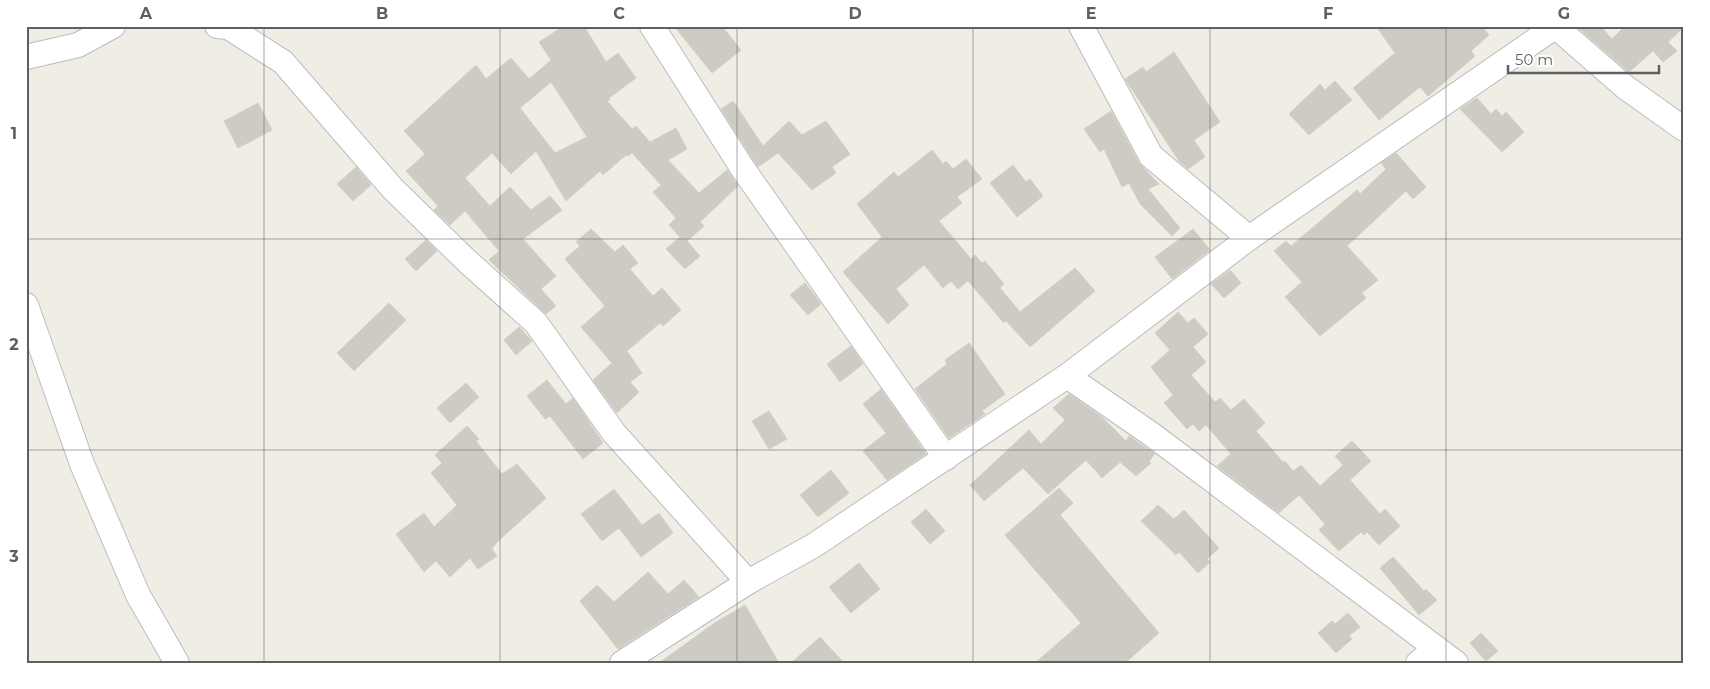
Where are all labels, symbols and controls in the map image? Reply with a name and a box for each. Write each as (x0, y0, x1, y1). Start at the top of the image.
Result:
text: A (139, 4, 153, 23)
text: B (376, 4, 388, 23)
text: C (613, 4, 625, 23)
text: D (848, 4, 862, 23)
text: E (1086, 4, 1096, 23)
text: F (1323, 4, 1333, 23)
text: G (1558, 4, 1570, 23)
scale bar (1508, 42, 1659, 74)
text: 50 m (1515, 50, 1553, 69)
text: 1 (11, 124, 17, 143)
text: 2 (9, 335, 19, 354)
text: 3 (8, 547, 19, 566)

